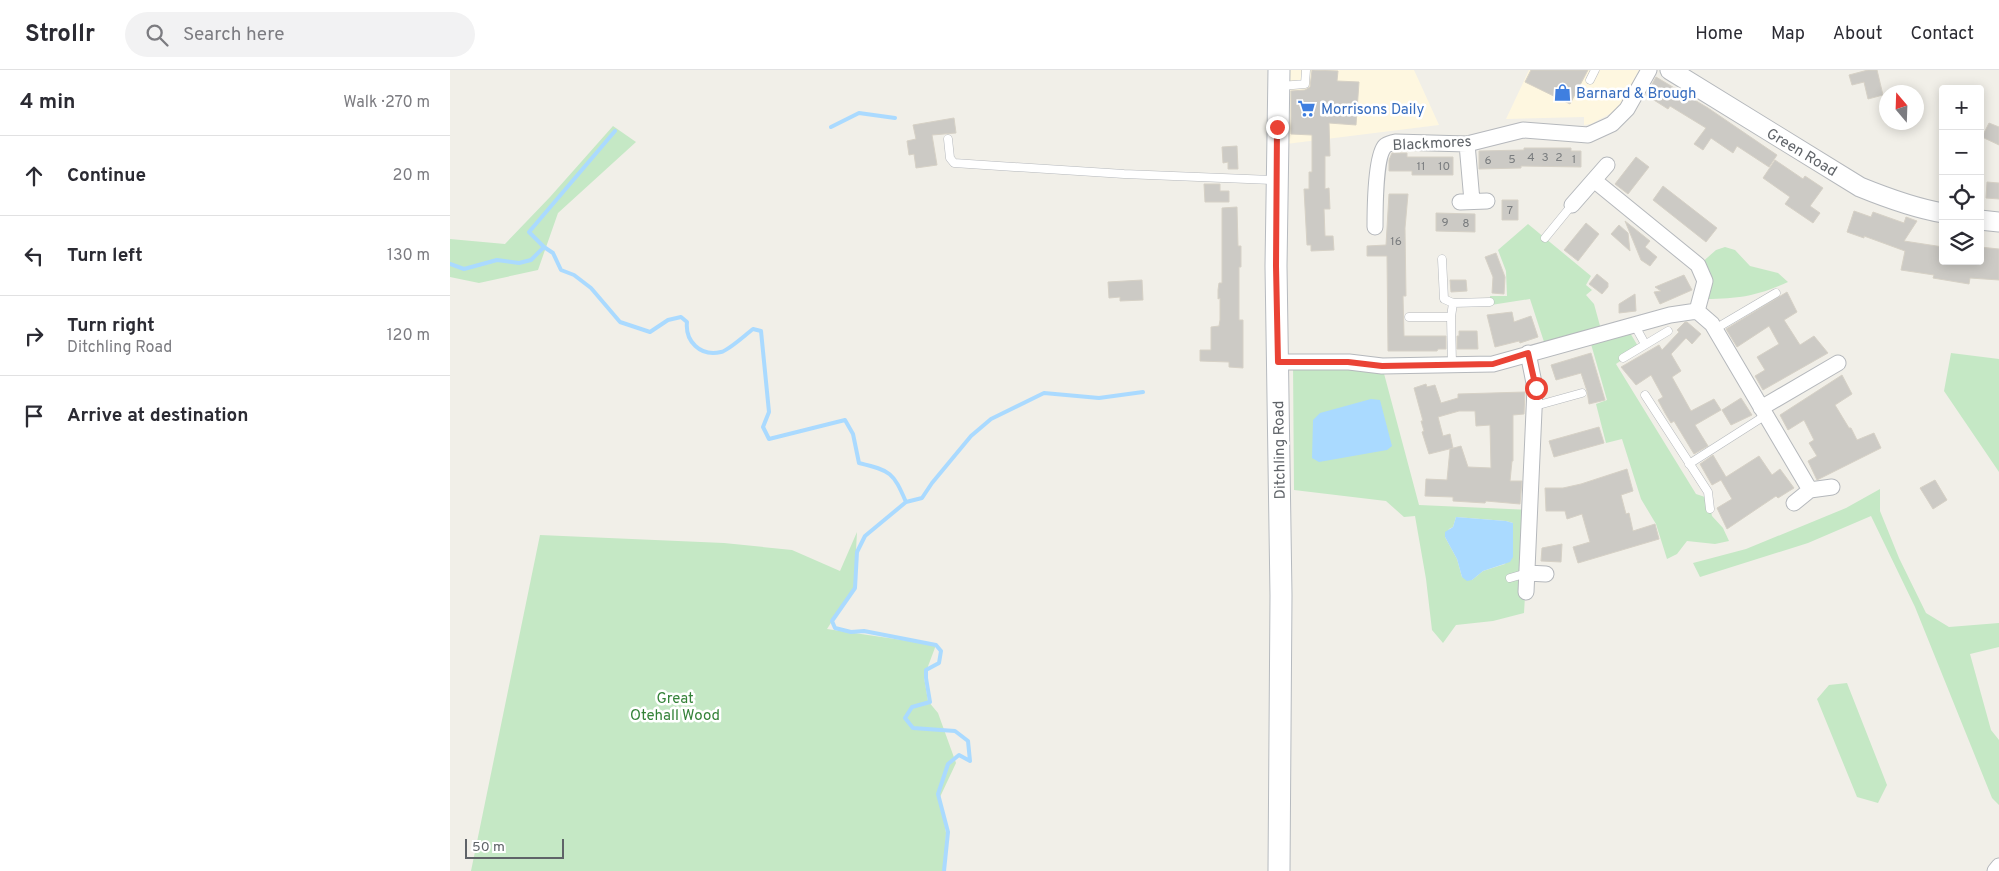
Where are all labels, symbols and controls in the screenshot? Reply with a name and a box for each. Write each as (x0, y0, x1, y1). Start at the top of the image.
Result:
search box (125, 12, 475, 57)
text: Strollr (25, 20, 95, 50)
icon: search (143, 21, 171, 49)
text: Search here (183, 23, 284, 47)
text: Home (1695, 23, 1743, 46)
text: Map (1771, 23, 1805, 46)
text: About (1833, 23, 1882, 46)
text: Contact (1910, 23, 1974, 46)
shop icon: Barnard & Brough (1552, 83, 1572, 103)
place label: Barnard & Brough (1576, 85, 1696, 104)
north arrow (1879, 85, 1924, 130)
map controls (1939, 85, 1984, 265)
button: + (1939, 85, 1984, 130)
text: 4 min (20, 89, 76, 116)
text: Walk · 270 m (343, 93, 430, 113)
supermarket icon: Morrisons Daily (1297, 99, 1317, 119)
place label: Morrisons Daily (1321, 101, 1424, 120)
route end (1266, 116, 1289, 139)
street label: Green Road (1762, 125, 1840, 182)
button: − (1939, 130, 1984, 175)
street label: Blackmores (1392, 133, 1472, 156)
house number: 4 (1527, 150, 1535, 166)
house number: 3 (1541, 150, 1549, 166)
house number: 2 (1555, 150, 1563, 166)
house number: 5 (1508, 152, 1516, 168)
house number: 1 (1572, 152, 1576, 168)
house number: 6 (1484, 153, 1492, 169)
house number: 11 (1417, 159, 1425, 175)
house number: 10 (1438, 159, 1450, 175)
icon: ahead (20, 162, 48, 190)
text: Continue (67, 164, 146, 188)
text: 20 m (393, 166, 430, 186)
button: locate (1939, 175, 1984, 220)
house number: 7 (1507, 203, 1513, 219)
house number: 9 (1441, 215, 1449, 231)
house number: 8 (1462, 216, 1470, 232)
button: layers (1939, 220, 1984, 265)
house number: 16 (1390, 234, 1402, 250)
icon: left (20, 242, 48, 270)
text: Turn left (67, 244, 143, 268)
text: 130 m (387, 246, 430, 266)
text: Turn right (67, 314, 155, 338)
icon: right (20, 322, 48, 350)
text: 120 m (387, 326, 430, 346)
text: Ditchling Road (67, 338, 172, 358)
route start (1525, 377, 1548, 400)
street label: Ditchling Road (1270, 401, 1291, 499)
icon: arrive (20, 402, 48, 430)
text: Arrive at destination (67, 404, 248, 428)
park label: Great Otehall Wood (630, 690, 720, 726)
scale bar (465, 836, 564, 859)
text: 50 m (472, 839, 505, 856)

